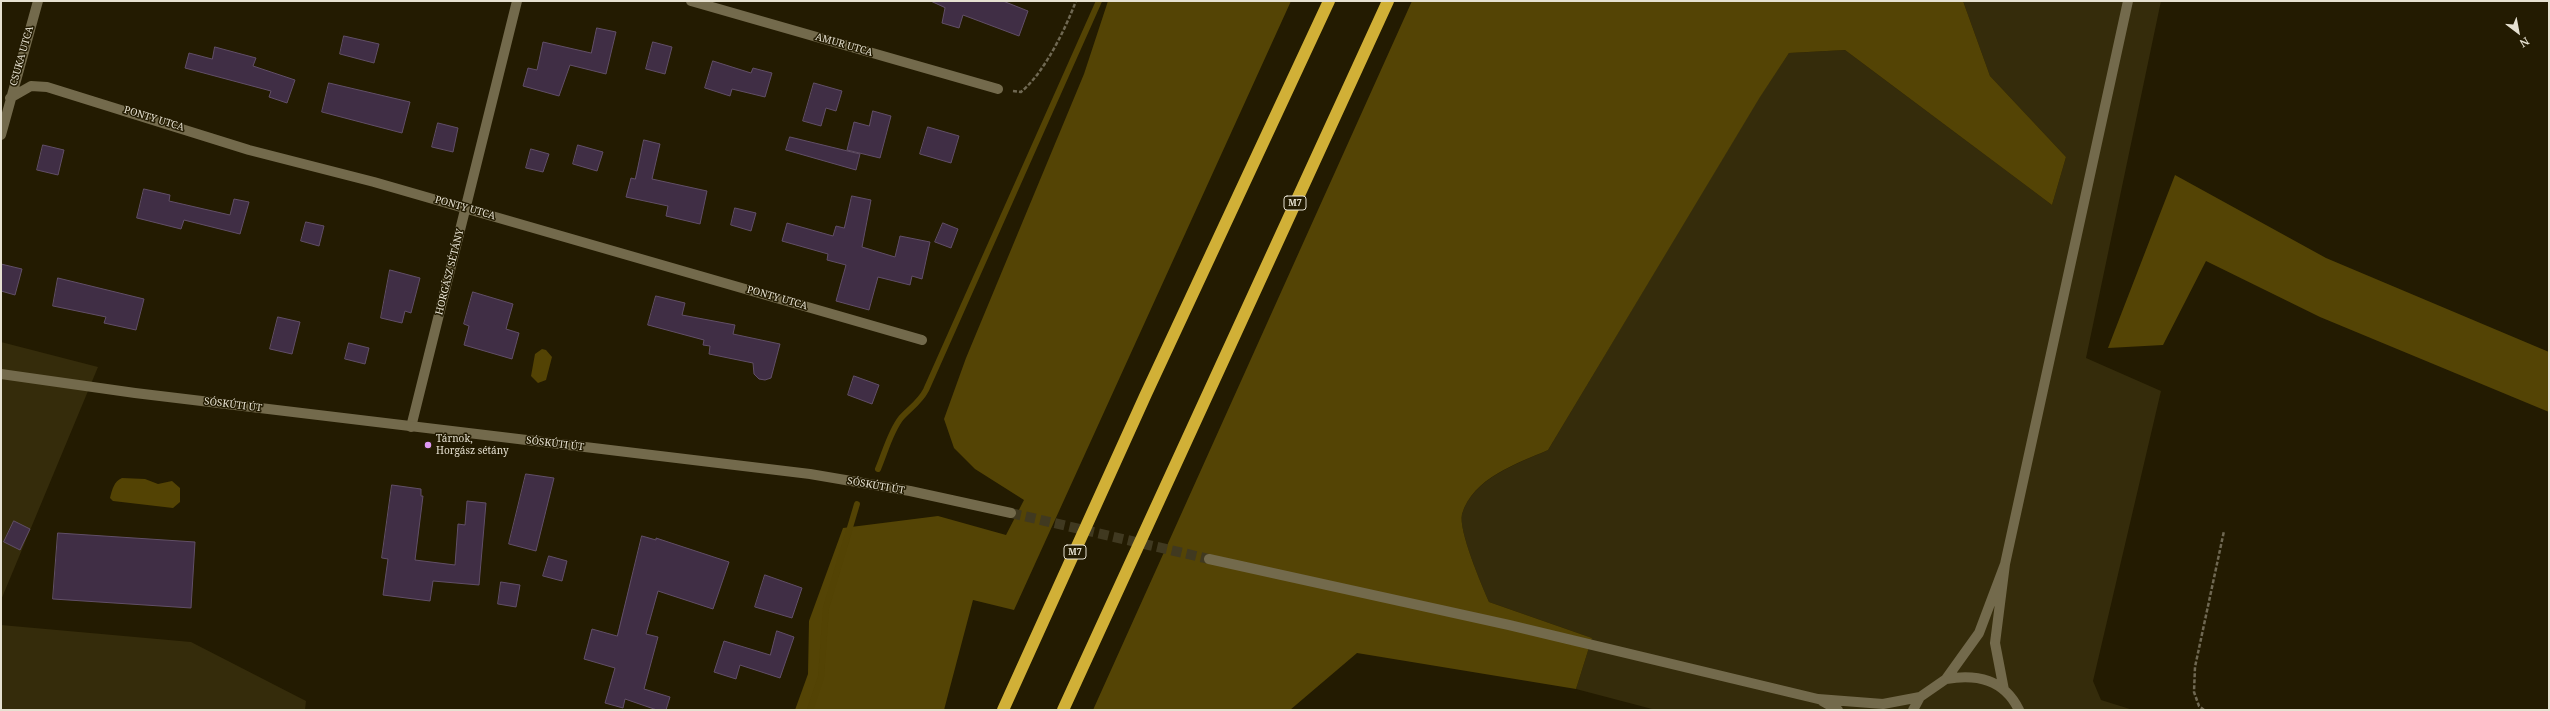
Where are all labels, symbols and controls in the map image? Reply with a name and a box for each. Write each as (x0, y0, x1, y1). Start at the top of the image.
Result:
north arrow (2498, 12, 2538, 52)
street label: CSUKA UTCA (8, 25, 36, 87)
street label: AMUR UTCA (814, 31, 874, 59)
text: N (2517, 34, 2532, 51)
street label: PONTY UTCA (122, 104, 186, 134)
street label: PONTY UTCA (433, 194, 497, 222)
road number: M7 (1284, 196, 1306, 210)
street label: HORGÁSZ SÉTÁNY (434, 228, 466, 316)
street label: PONTY UTCA (745, 284, 809, 312)
street label: SÓSKÚTI ÚT (203, 396, 263, 414)
place label: Tárnok, Horgász sétány (436, 433, 509, 456)
street label: SÓSKÚTI ÚT (525, 435, 585, 453)
marker: Tárnok, Horgász sétány (423, 440, 433, 450)
street label: SÓSKÚTI ÚT (846, 475, 906, 497)
road number: M7 (1064, 545, 1086, 559)

